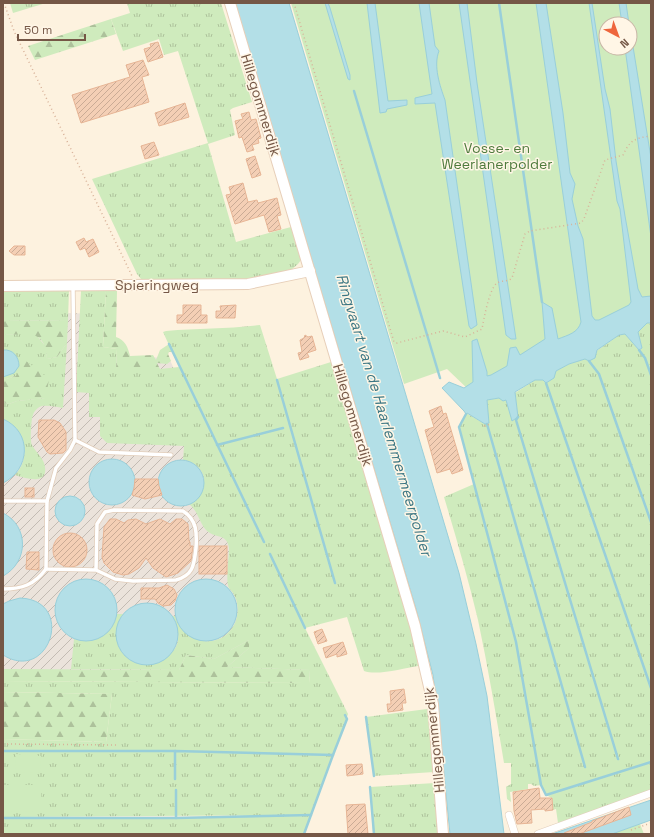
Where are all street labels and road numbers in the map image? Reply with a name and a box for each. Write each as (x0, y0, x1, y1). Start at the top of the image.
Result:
street label: Hillegommerdijk (237, 52, 285, 159)
street label: Spieringweg (115, 276, 199, 294)
street label: Hillegommerdijk (329, 362, 377, 469)
street label: Hillegommerdijk (419, 686, 449, 794)

